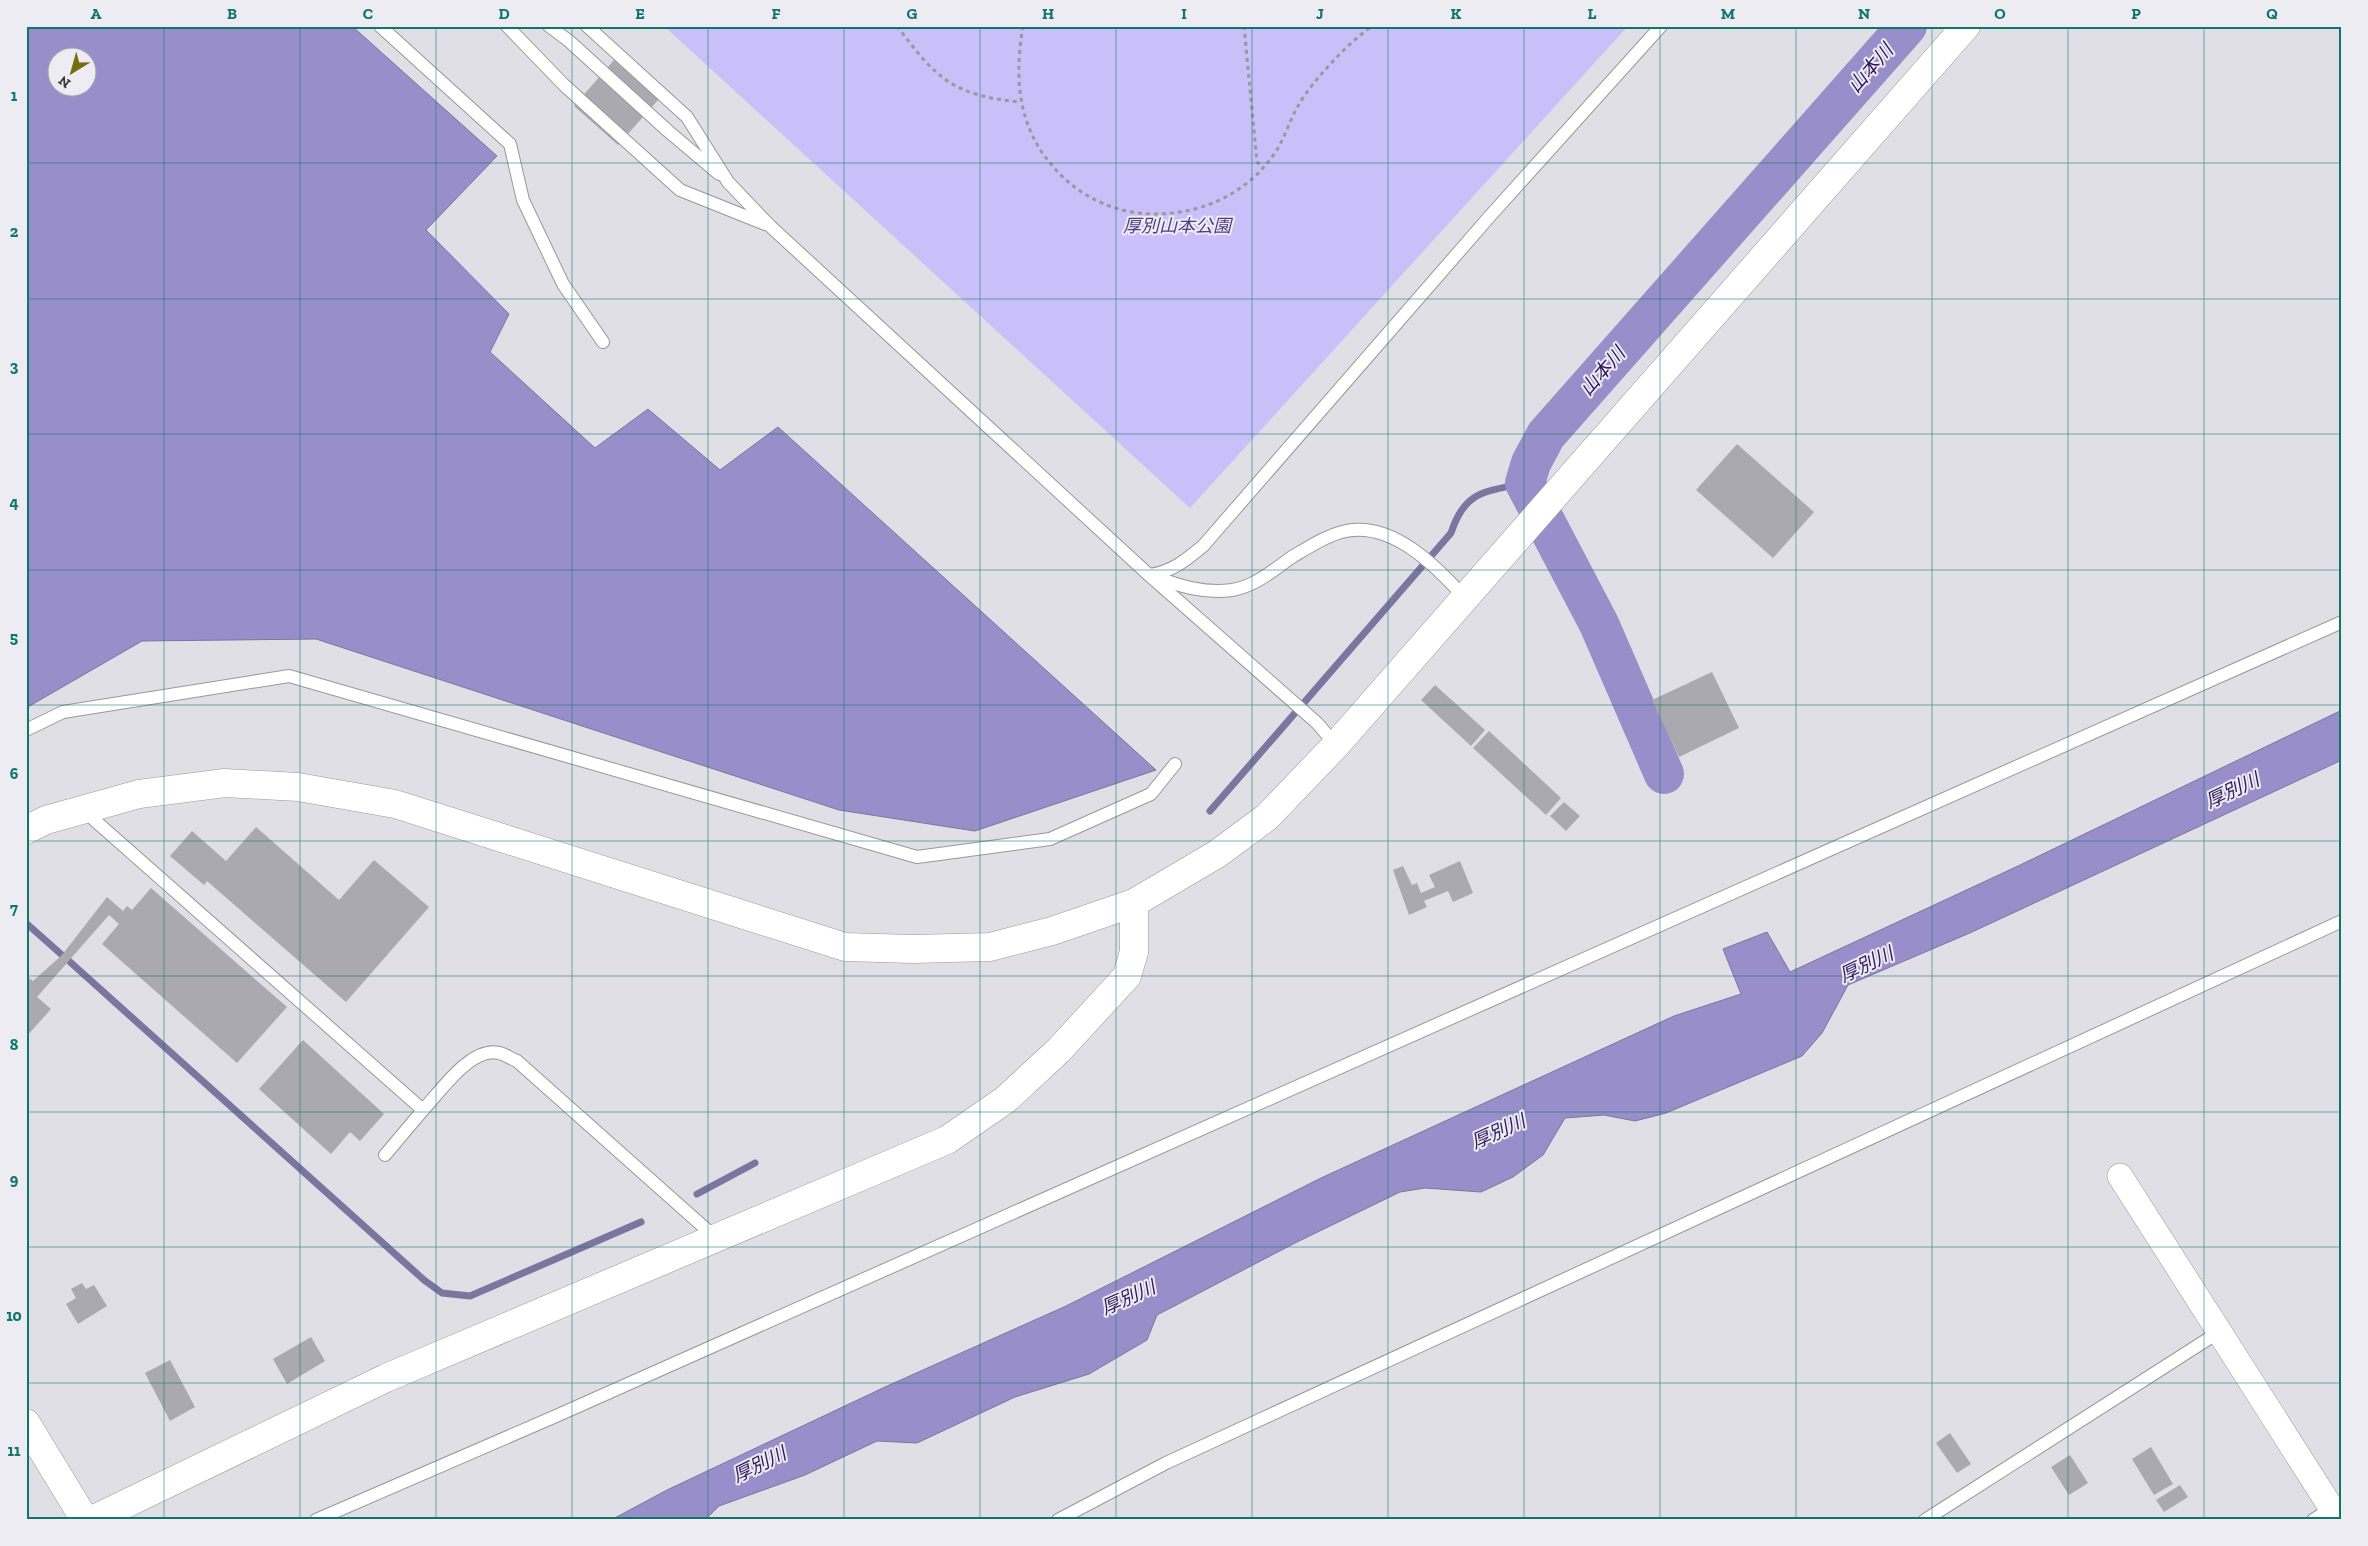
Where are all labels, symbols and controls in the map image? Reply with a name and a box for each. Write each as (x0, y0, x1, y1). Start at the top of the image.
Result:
text: A (91, 4, 102, 23)
text: B (227, 4, 237, 23)
text: C (363, 4, 373, 23)
text: D (498, 4, 510, 23)
text: E (635, 4, 645, 23)
text: F (771, 4, 781, 23)
text: G (907, 4, 918, 23)
text: H (1042, 4, 1054, 23)
text: I (1181, 4, 1187, 23)
text: J (1316, 4, 1324, 23)
text: K (1451, 4, 1462, 23)
text: L (1588, 4, 1597, 23)
text: M (1721, 4, 1735, 23)
text: N (1858, 4, 1870, 23)
text: O (1994, 4, 2006, 23)
text: P (2131, 4, 2141, 23)
text: Q (2266, 4, 2278, 23)
water label: 山本川 (1843, 38, 1899, 97)
north arrow (48, 48, 98, 98)
text: N (55, 72, 74, 92)
text: 1 (11, 86, 18, 105)
park label: 厚別山本公園 (1123, 215, 1234, 237)
text: 2 (10, 222, 19, 241)
water label: 山本川 (1575, 341, 1631, 400)
text: 3 (10, 357, 19, 376)
text: 4 (9, 493, 19, 512)
text: 5 (10, 628, 18, 647)
text: 6 (10, 764, 19, 783)
water label: 厚別川 (2202, 767, 2265, 813)
text: 7 (10, 899, 18, 918)
water label: 厚別川 (1836, 941, 1899, 987)
text: 8 (10, 1035, 19, 1054)
water label: 厚別川 (1467, 1109, 1531, 1154)
text: 9 (10, 1170, 19, 1189)
water label: 厚別川 (1097, 1275, 1161, 1320)
text: 10 (6, 1306, 22, 1325)
text: 11 (8, 1441, 21, 1460)
water label: 厚別川 (729, 1441, 792, 1487)

